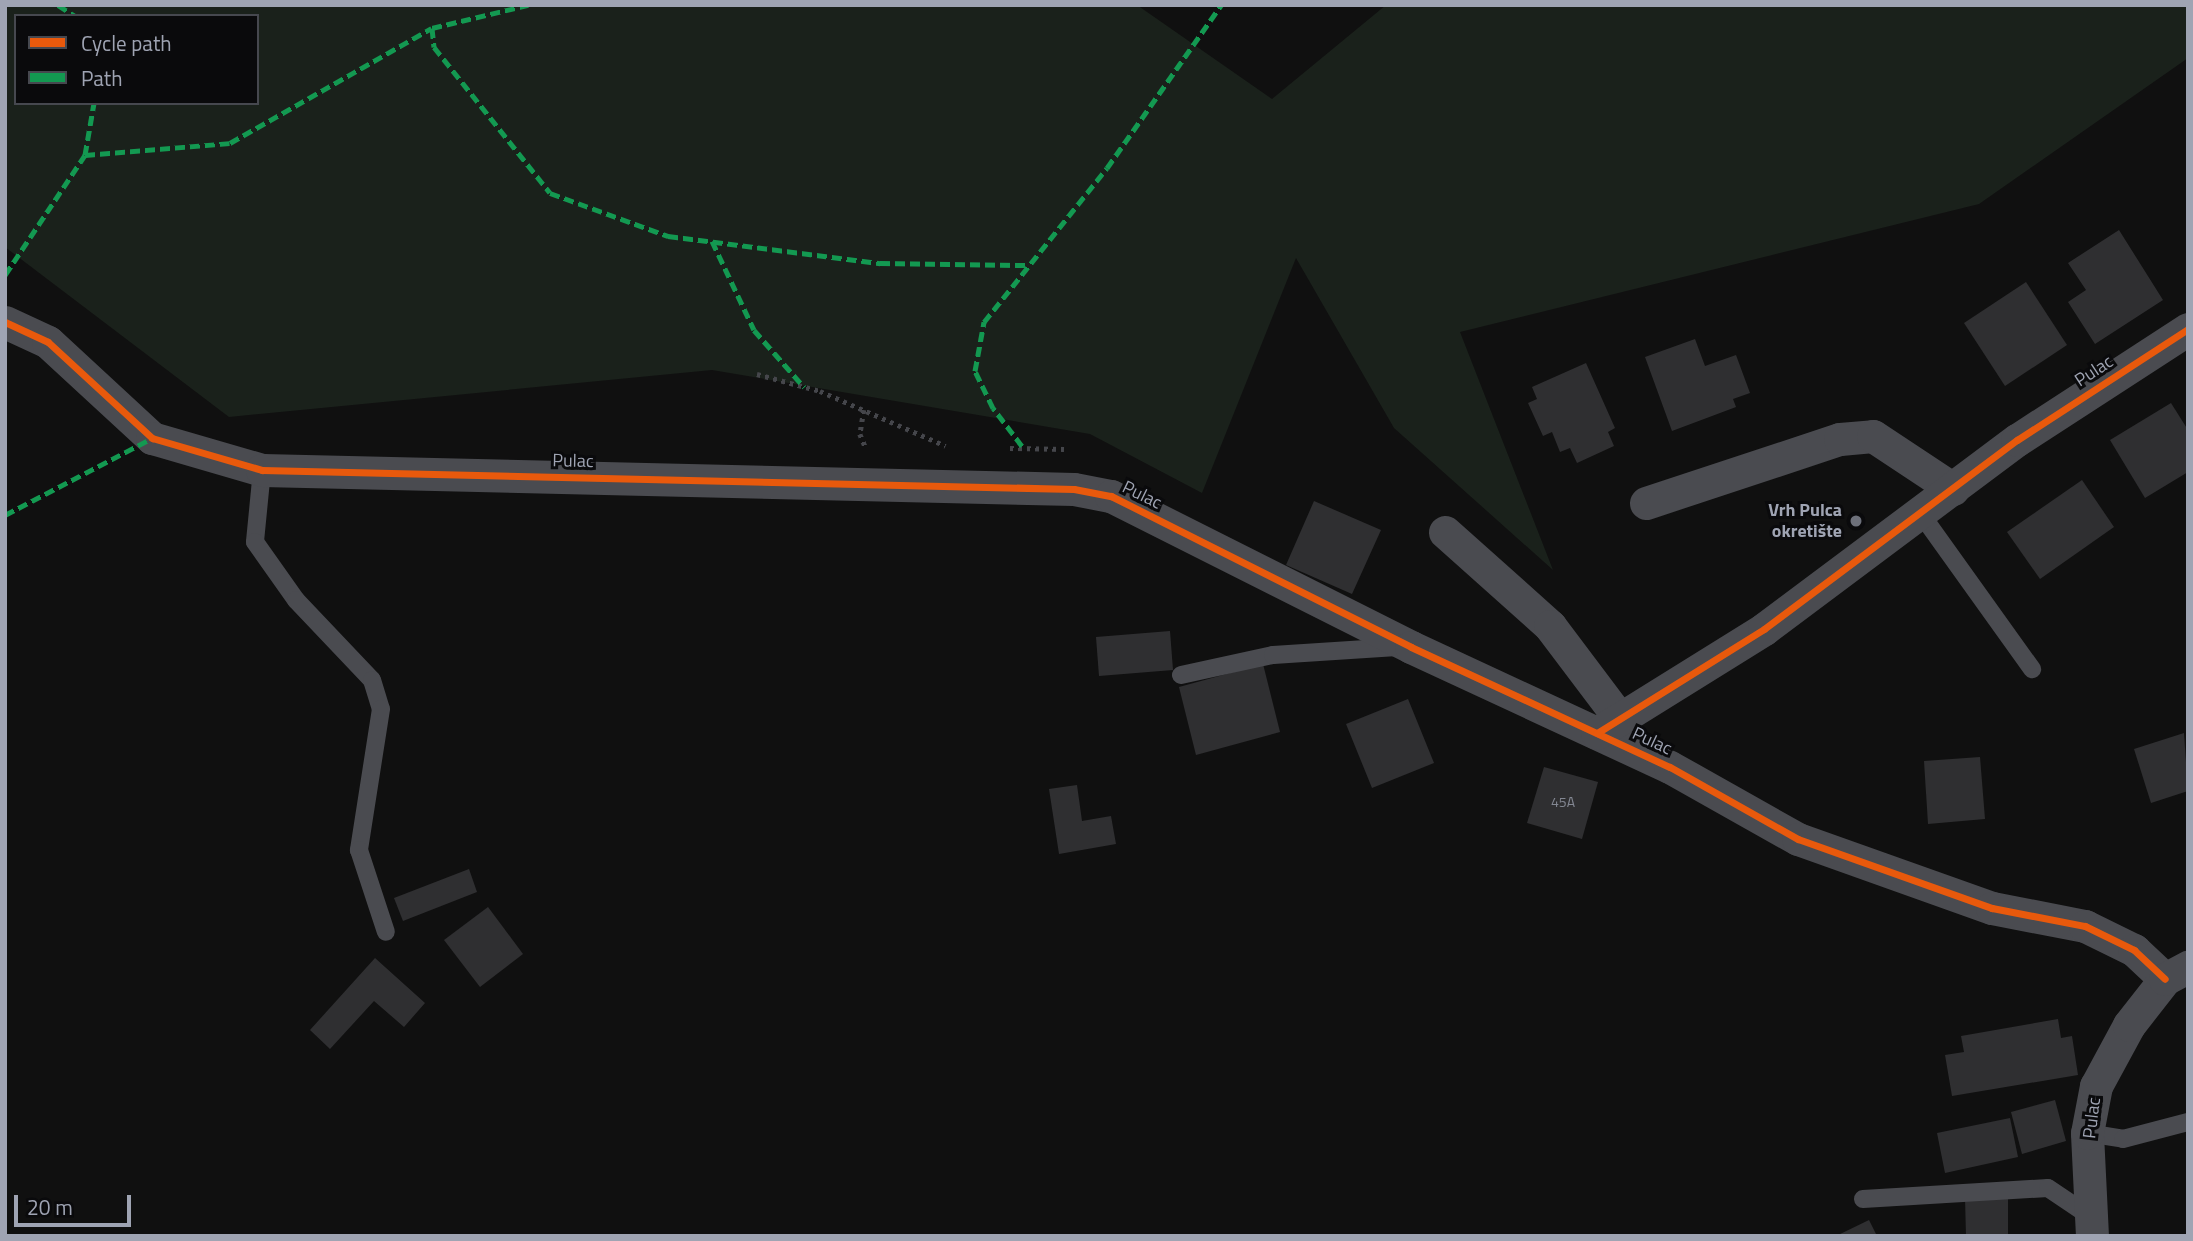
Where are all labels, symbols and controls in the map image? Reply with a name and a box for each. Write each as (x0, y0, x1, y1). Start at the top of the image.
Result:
legend (14, 14, 259, 105)
text: Cycle path (81, 27, 172, 59)
text: Path (81, 62, 123, 94)
street label: Pulac (2071, 351, 2117, 391)
street label: Pulac (552, 450, 594, 472)
street label: Pulac (1119, 476, 1165, 514)
place label: Vrh Pulca okretište (1768, 500, 1842, 542)
marker: Vrh Pulca okretište (1848, 513, 1864, 529)
street label: Pulac (1629, 722, 1675, 760)
house number: 45A (1551, 794, 1575, 810)
street label: Pulac (2079, 1096, 2105, 1140)
scale bar (18, 1182, 135, 1226)
text: 20 m (27, 1191, 73, 1223)

